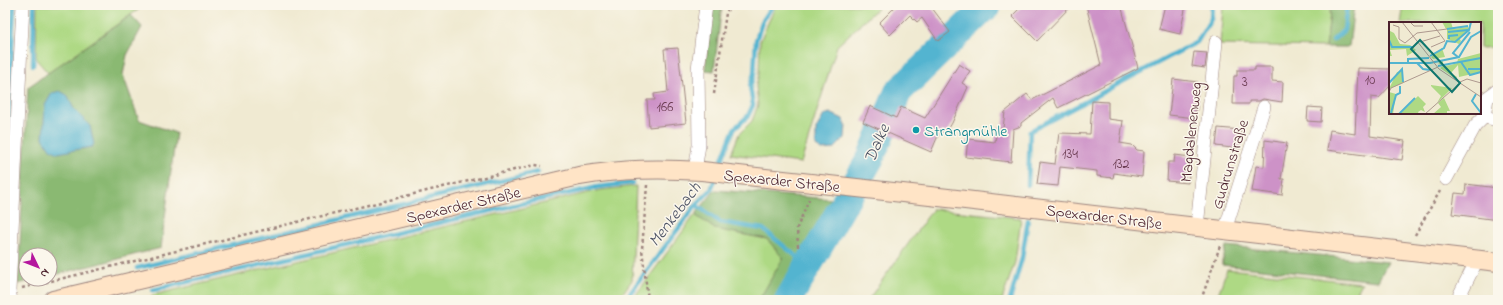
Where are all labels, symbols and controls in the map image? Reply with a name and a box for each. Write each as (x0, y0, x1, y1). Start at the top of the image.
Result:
inset map (1389, 22, 1481, 114)
house number: 10 (1365, 70, 1375, 91)
house number: 3 (1242, 72, 1248, 93)
street label: Magdalenenweg (1175, 81, 1209, 184)
house number: 166 (657, 97, 673, 118)
street label: Gudrunstraße (1206, 116, 1256, 212)
water label: Dalke (858, 119, 897, 167)
place label: Strangmühle (924, 120, 1008, 144)
marker: Strangmühle (911, 125, 921, 135)
house number: 134 (1062, 144, 1078, 165)
house number: 132 (1112, 154, 1130, 175)
street label: Spexarder Straße (722, 164, 842, 200)
water label: Menkebach (643, 177, 708, 252)
street label: Spexarder Straße (404, 181, 524, 231)
street label: Spexarder Straße (1044, 199, 1164, 237)
north arrow (18, 247, 58, 287)
text: N (36, 265, 53, 281)

